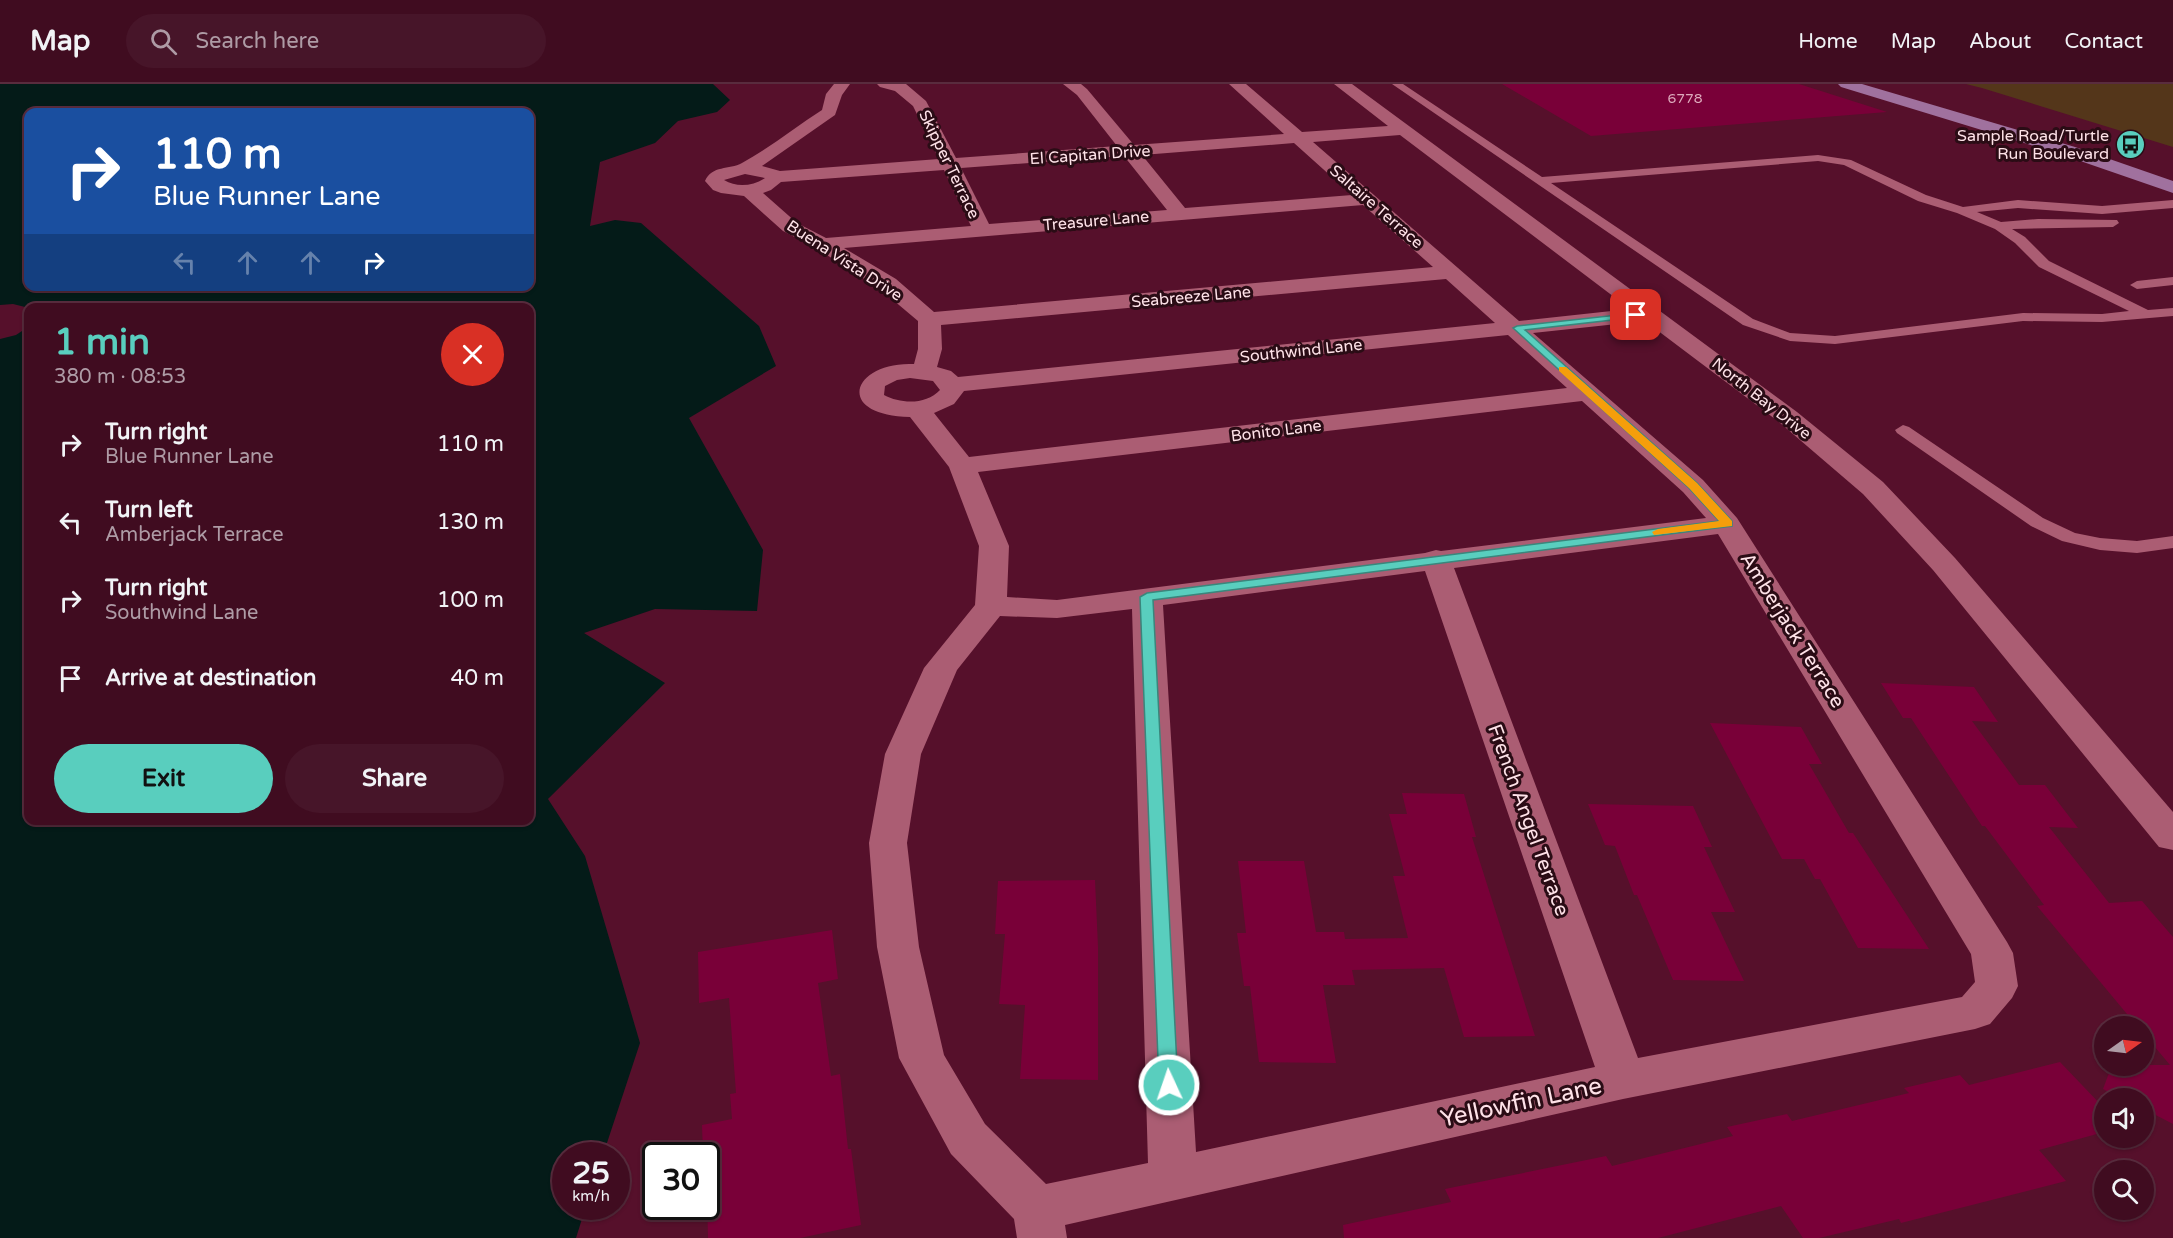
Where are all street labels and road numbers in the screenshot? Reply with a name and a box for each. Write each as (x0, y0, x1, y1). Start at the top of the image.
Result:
street label: Skipper Terrace (914, 107, 984, 222)
street label: El Capitan Drive (1029, 141, 1151, 169)
street label: Saltaire Terrace (1325, 161, 1427, 253)
street label: Treasure Lane (1042, 206, 1150, 236)
street label: Buena Vista Drive (783, 216, 906, 306)
street label: Seabreeze Lane (1130, 282, 1252, 312)
street label: Southwind Lane (1239, 335, 1363, 367)
street label: North Bay Drive (1708, 354, 1815, 444)
street label: Bonito Lane (1230, 415, 1323, 446)
street label: Amberjack Terrace (1735, 548, 1850, 713)
street label: French Angel Terrace (1482, 721, 1574, 920)
street label: Yellowfin Lane (1438, 1071, 1604, 1134)

